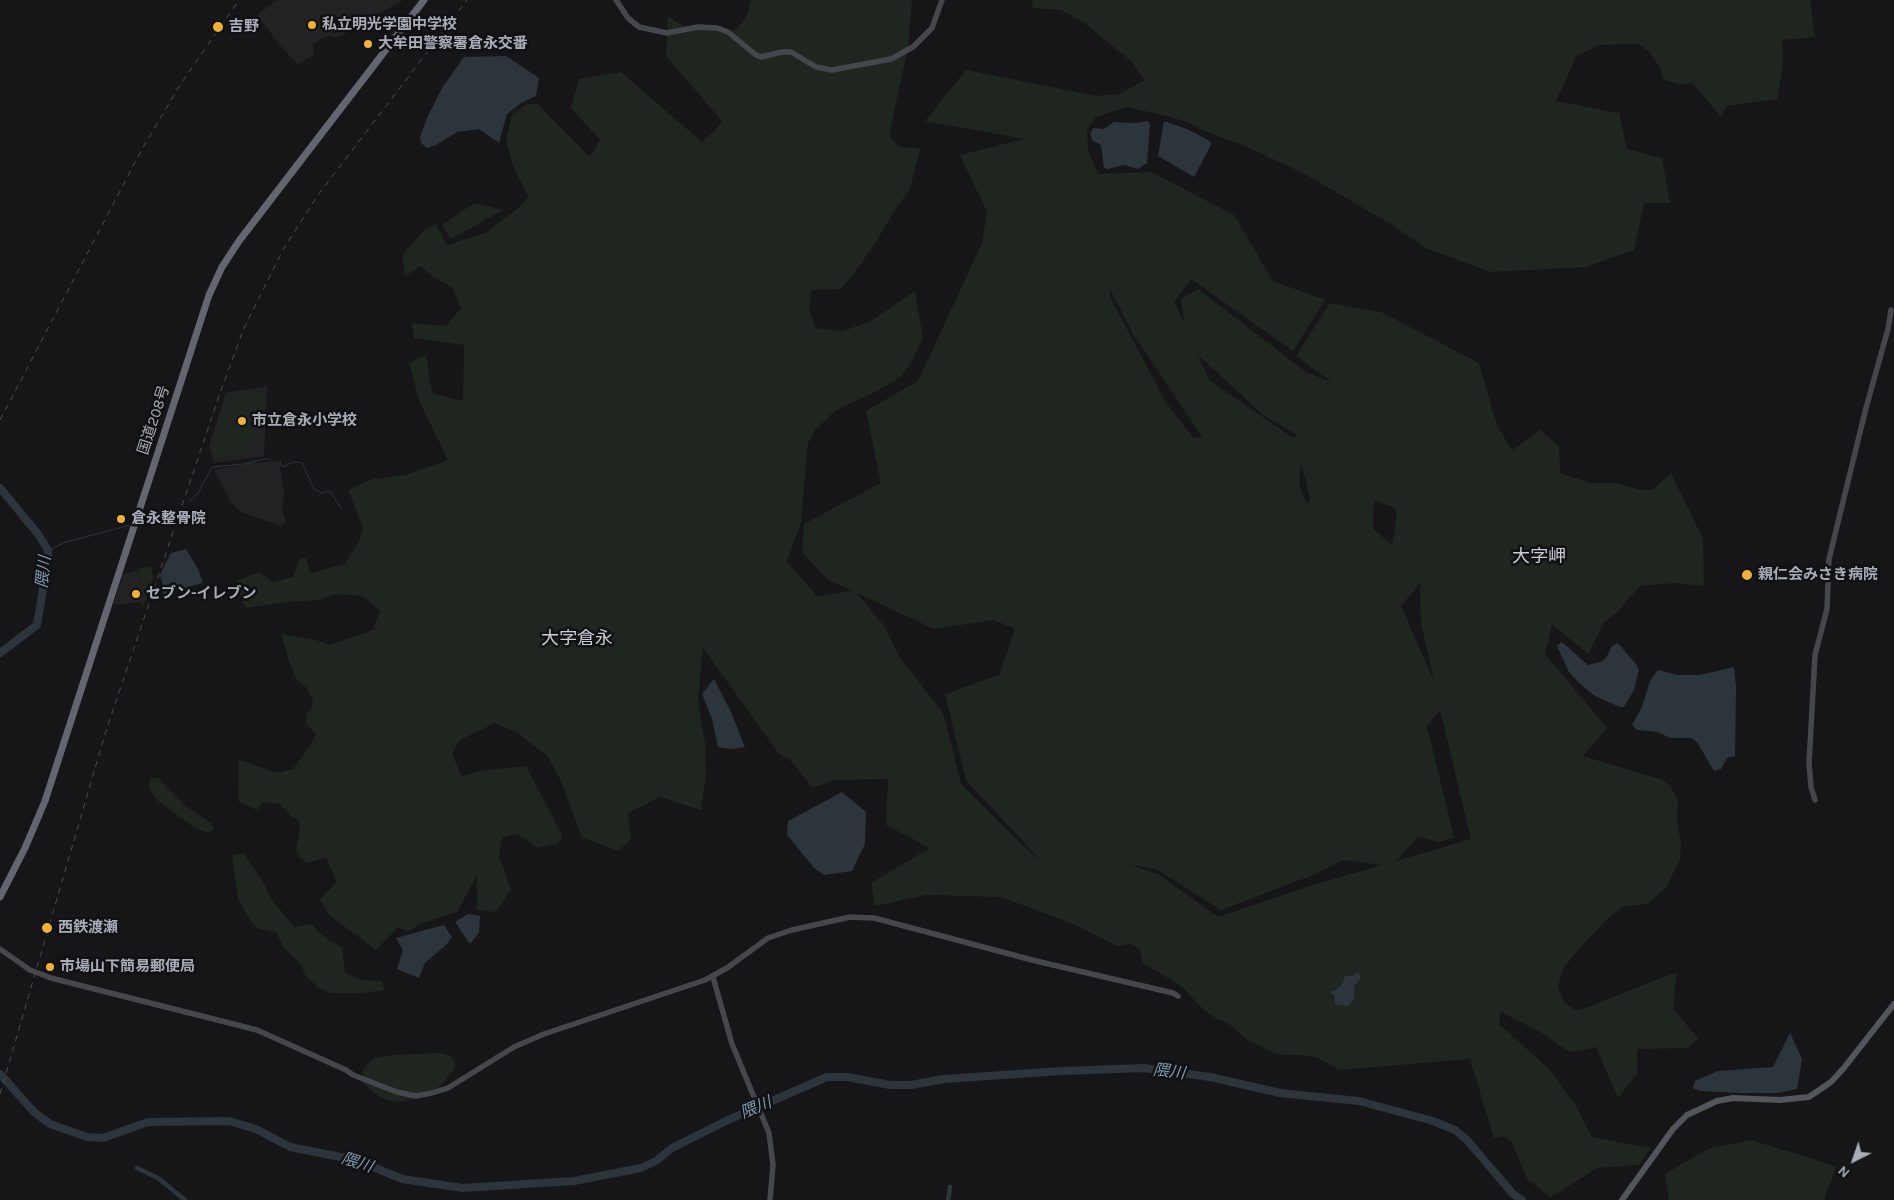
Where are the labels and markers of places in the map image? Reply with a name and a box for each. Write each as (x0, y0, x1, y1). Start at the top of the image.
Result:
place label: 私立明光学園中学校 (322, 16, 457, 34)
place label: 吉野 (229, 18, 259, 36)
marker: 私立明光学園中学校 (306, 19, 318, 31)
marker: 吉野 (211, 20, 225, 34)
place label: 大牟田警察署倉永交番 (378, 35, 528, 53)
marker: 大牟田警察署倉永交番 (362, 38, 374, 50)
place label: 市立倉永小学校 (252, 412, 357, 430)
marker: 市立倉永小学校 (236, 415, 248, 427)
place label: 倉永整骨院 (131, 510, 206, 528)
marker: 倉永整骨院 (115, 513, 127, 525)
place label: 親仁会みさき病院 (1758, 566, 1878, 584)
marker: 親仁会みさき病院 (1740, 568, 1754, 582)
place label: セブン-イレブン (146, 585, 257, 603)
marker: セブン-イレブン (130, 588, 142, 600)
place label: 西鉄渡瀬 (58, 919, 118, 937)
marker: 西鉄渡瀬 (40, 921, 54, 935)
place label: 市場山下簡易郵便局 (60, 958, 195, 976)
marker: 市場山下簡易郵便局 (44, 961, 56, 973)

